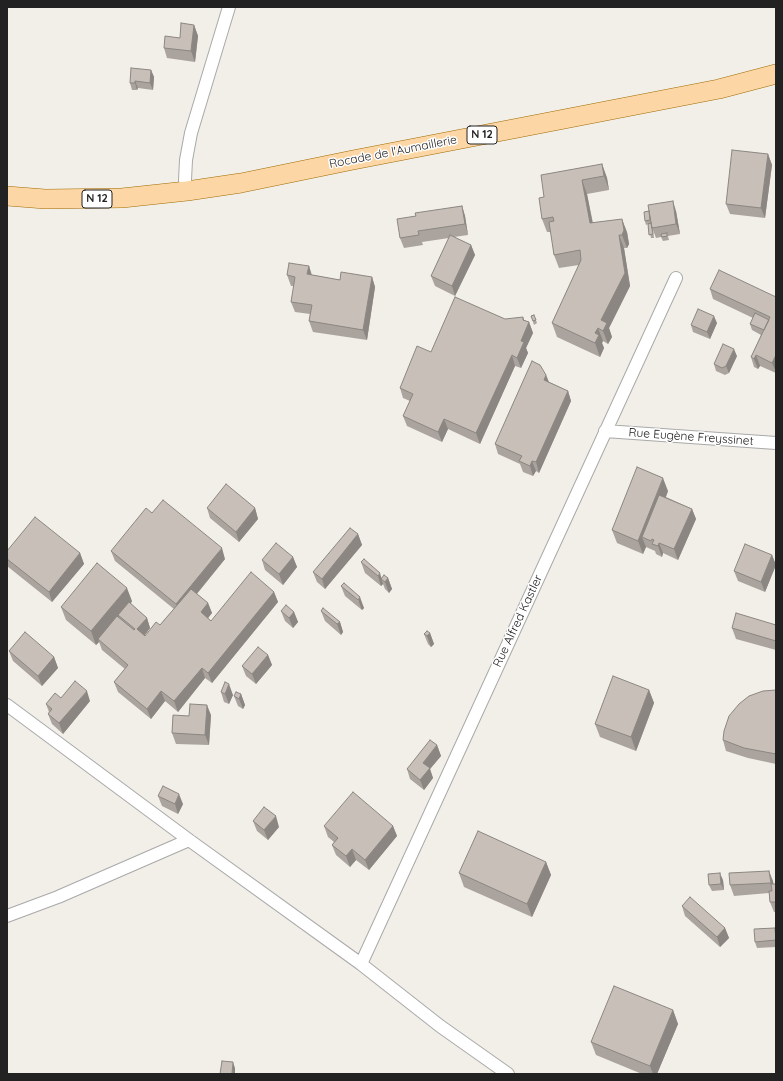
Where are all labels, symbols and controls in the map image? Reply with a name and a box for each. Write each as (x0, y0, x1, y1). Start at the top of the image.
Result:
road number: N 12 (467, 126, 497, 144)
street label: Rocade de l'Aumaillerie (328, 133, 458, 171)
road number: N 12 (82, 190, 112, 208)
street label: Rue Eugène Freyssinet (628, 425, 754, 449)
street label: Rue Alfred Kastler (490, 572, 546, 670)

